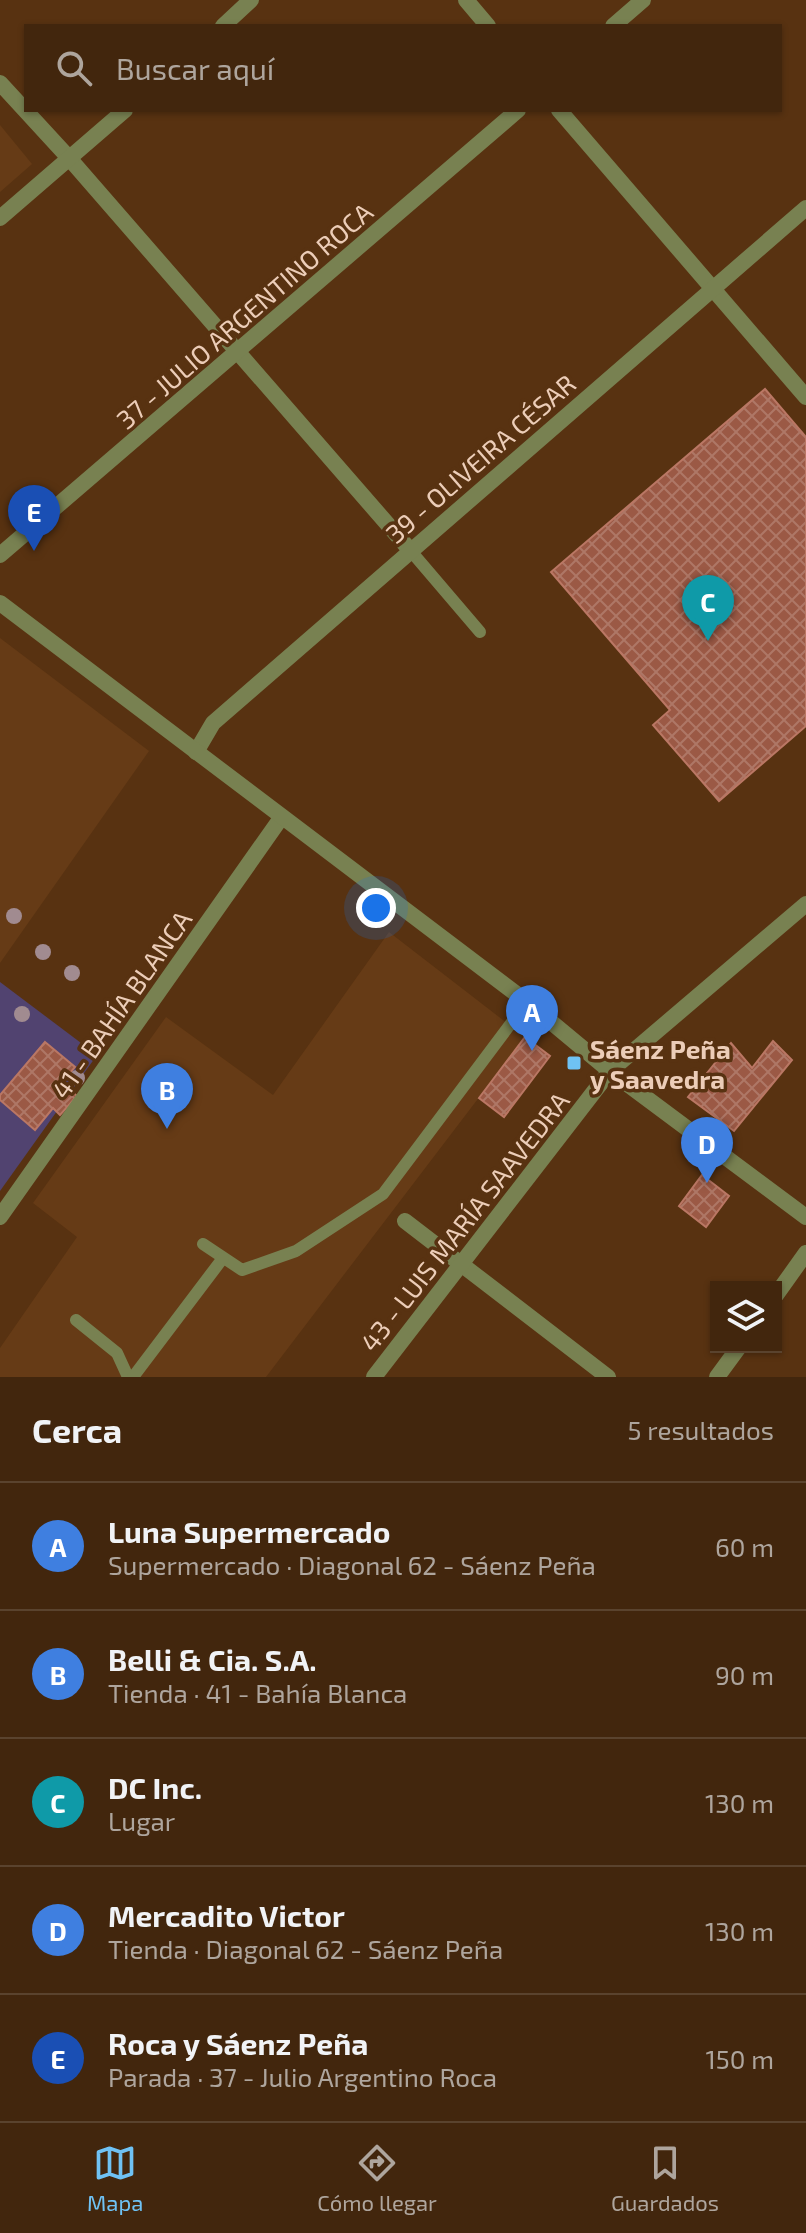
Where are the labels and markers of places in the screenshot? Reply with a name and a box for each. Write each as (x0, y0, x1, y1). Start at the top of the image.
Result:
pin: E (8, 485, 60, 551)
pin: C (682, 575, 734, 641)
pin: A (506, 985, 558, 1051)
place label: Sáenz Peña y Saavedra (590, 1033, 731, 1095)
marker: Sáenz Peña y Saavedra (565, 1054, 583, 1072)
pin: B (141, 1063, 193, 1129)
pin: D (681, 1117, 733, 1183)

